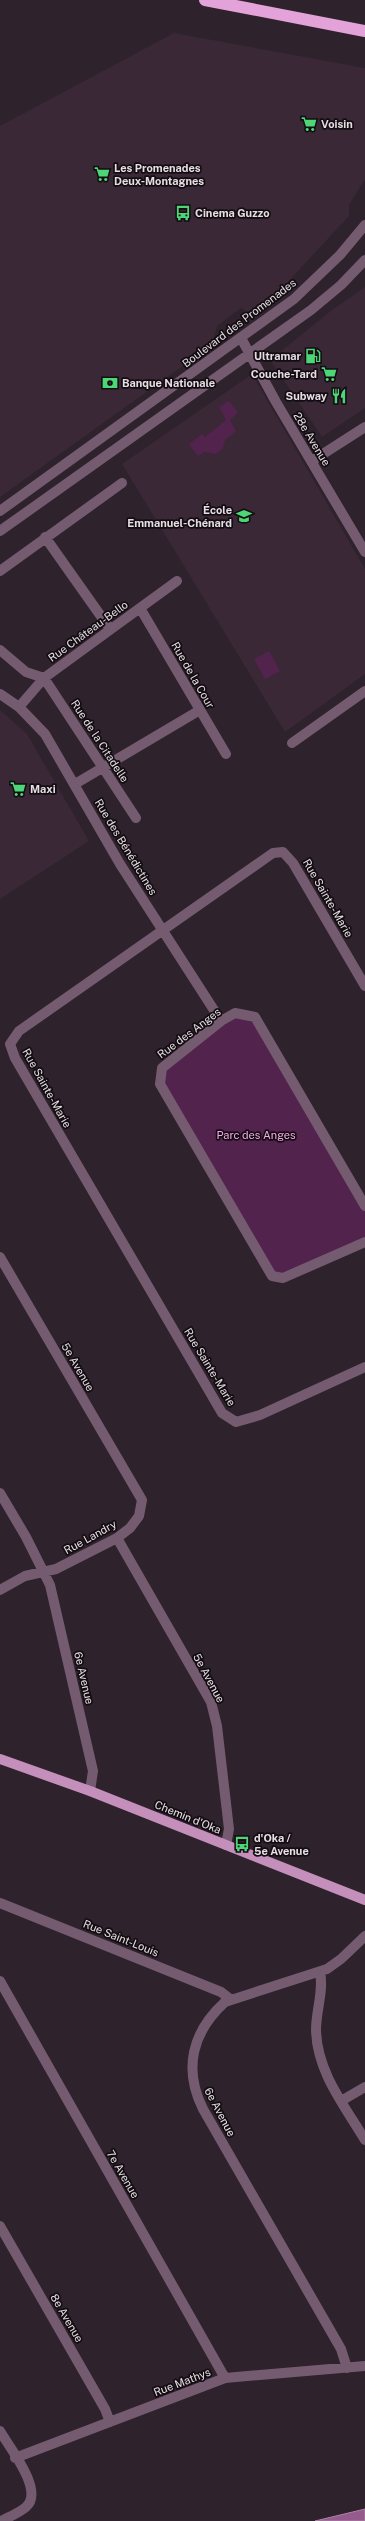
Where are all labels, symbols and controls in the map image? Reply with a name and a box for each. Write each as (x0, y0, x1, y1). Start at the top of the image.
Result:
supermarket icon: Voisin (300, 115, 318, 133)
place label: Voisin (321, 118, 353, 130)
place label: Les Promenades Deux-Montagnes (114, 162, 204, 187)
supermarket icon: Les Promenades Deux-Montagnes (93, 165, 111, 183)
bus stop icon: Cinema Guzzo (174, 204, 192, 222)
place label: Cinema Guzzo (195, 207, 270, 219)
street label: Boulevard des Promenades (180, 276, 298, 370)
fuel station icon: Ultramar (304, 347, 322, 365)
place label: Ultramar (254, 350, 301, 362)
supermarket icon: Couche-Tard (320, 365, 338, 383)
place label: Couche-Tard (251, 368, 317, 380)
bank icon: Banque Nationale (101, 374, 119, 392)
place label: Banque Nationale (122, 377, 215, 389)
restaurant icon: Subway (330, 387, 348, 405)
place label: Subway (286, 390, 328, 402)
street label: 28e Avenue (291, 410, 333, 468)
place label: École Emmanuel-Chénard (127, 503, 232, 529)
school or university icon: École Emmanuel-Chénard (235, 507, 253, 525)
street label: Rue Château-Bello (46, 598, 130, 664)
street label: Rue de la Cour (169, 640, 217, 710)
street label: Rue de la Citadelle (69, 698, 131, 784)
supermarket icon: Maxi (9, 780, 27, 798)
place label: Maxi (30, 783, 56, 795)
street label: Rue des Bénédictines (93, 797, 160, 898)
street label: Rue Sainte-Marie (301, 857, 355, 939)
street label: Rue des Anges (155, 1005, 223, 1061)
street label: Rue Sainte-Marie (20, 1046, 74, 1130)
park label: Parc des Anges (216, 1129, 296, 1141)
street label: Rue Sainte-Marie (182, 1326, 238, 1408)
street label: 5e Avenue (59, 1341, 97, 1393)
street label: Rue Landry (62, 1518, 118, 1556)
street label: 6e Avenue (72, 1651, 96, 1705)
street label: 5e Avenue (191, 1651, 227, 1705)
street label: Chemin d'Oka (153, 1798, 223, 1836)
place label: d'Oka / 5e Avenue (254, 1832, 309, 1857)
bus stop icon: d'Oka / 5e Avenue (233, 1835, 251, 1853)
street label: Rue Saint-Louis (82, 1917, 161, 1959)
street label: 6e Avenue (202, 2086, 238, 2138)
street label: 7e Avenue (104, 2148, 142, 2200)
street label: 8e Avenue (48, 2292, 86, 2344)
street label: Rue Mathys (152, 2366, 213, 2398)

